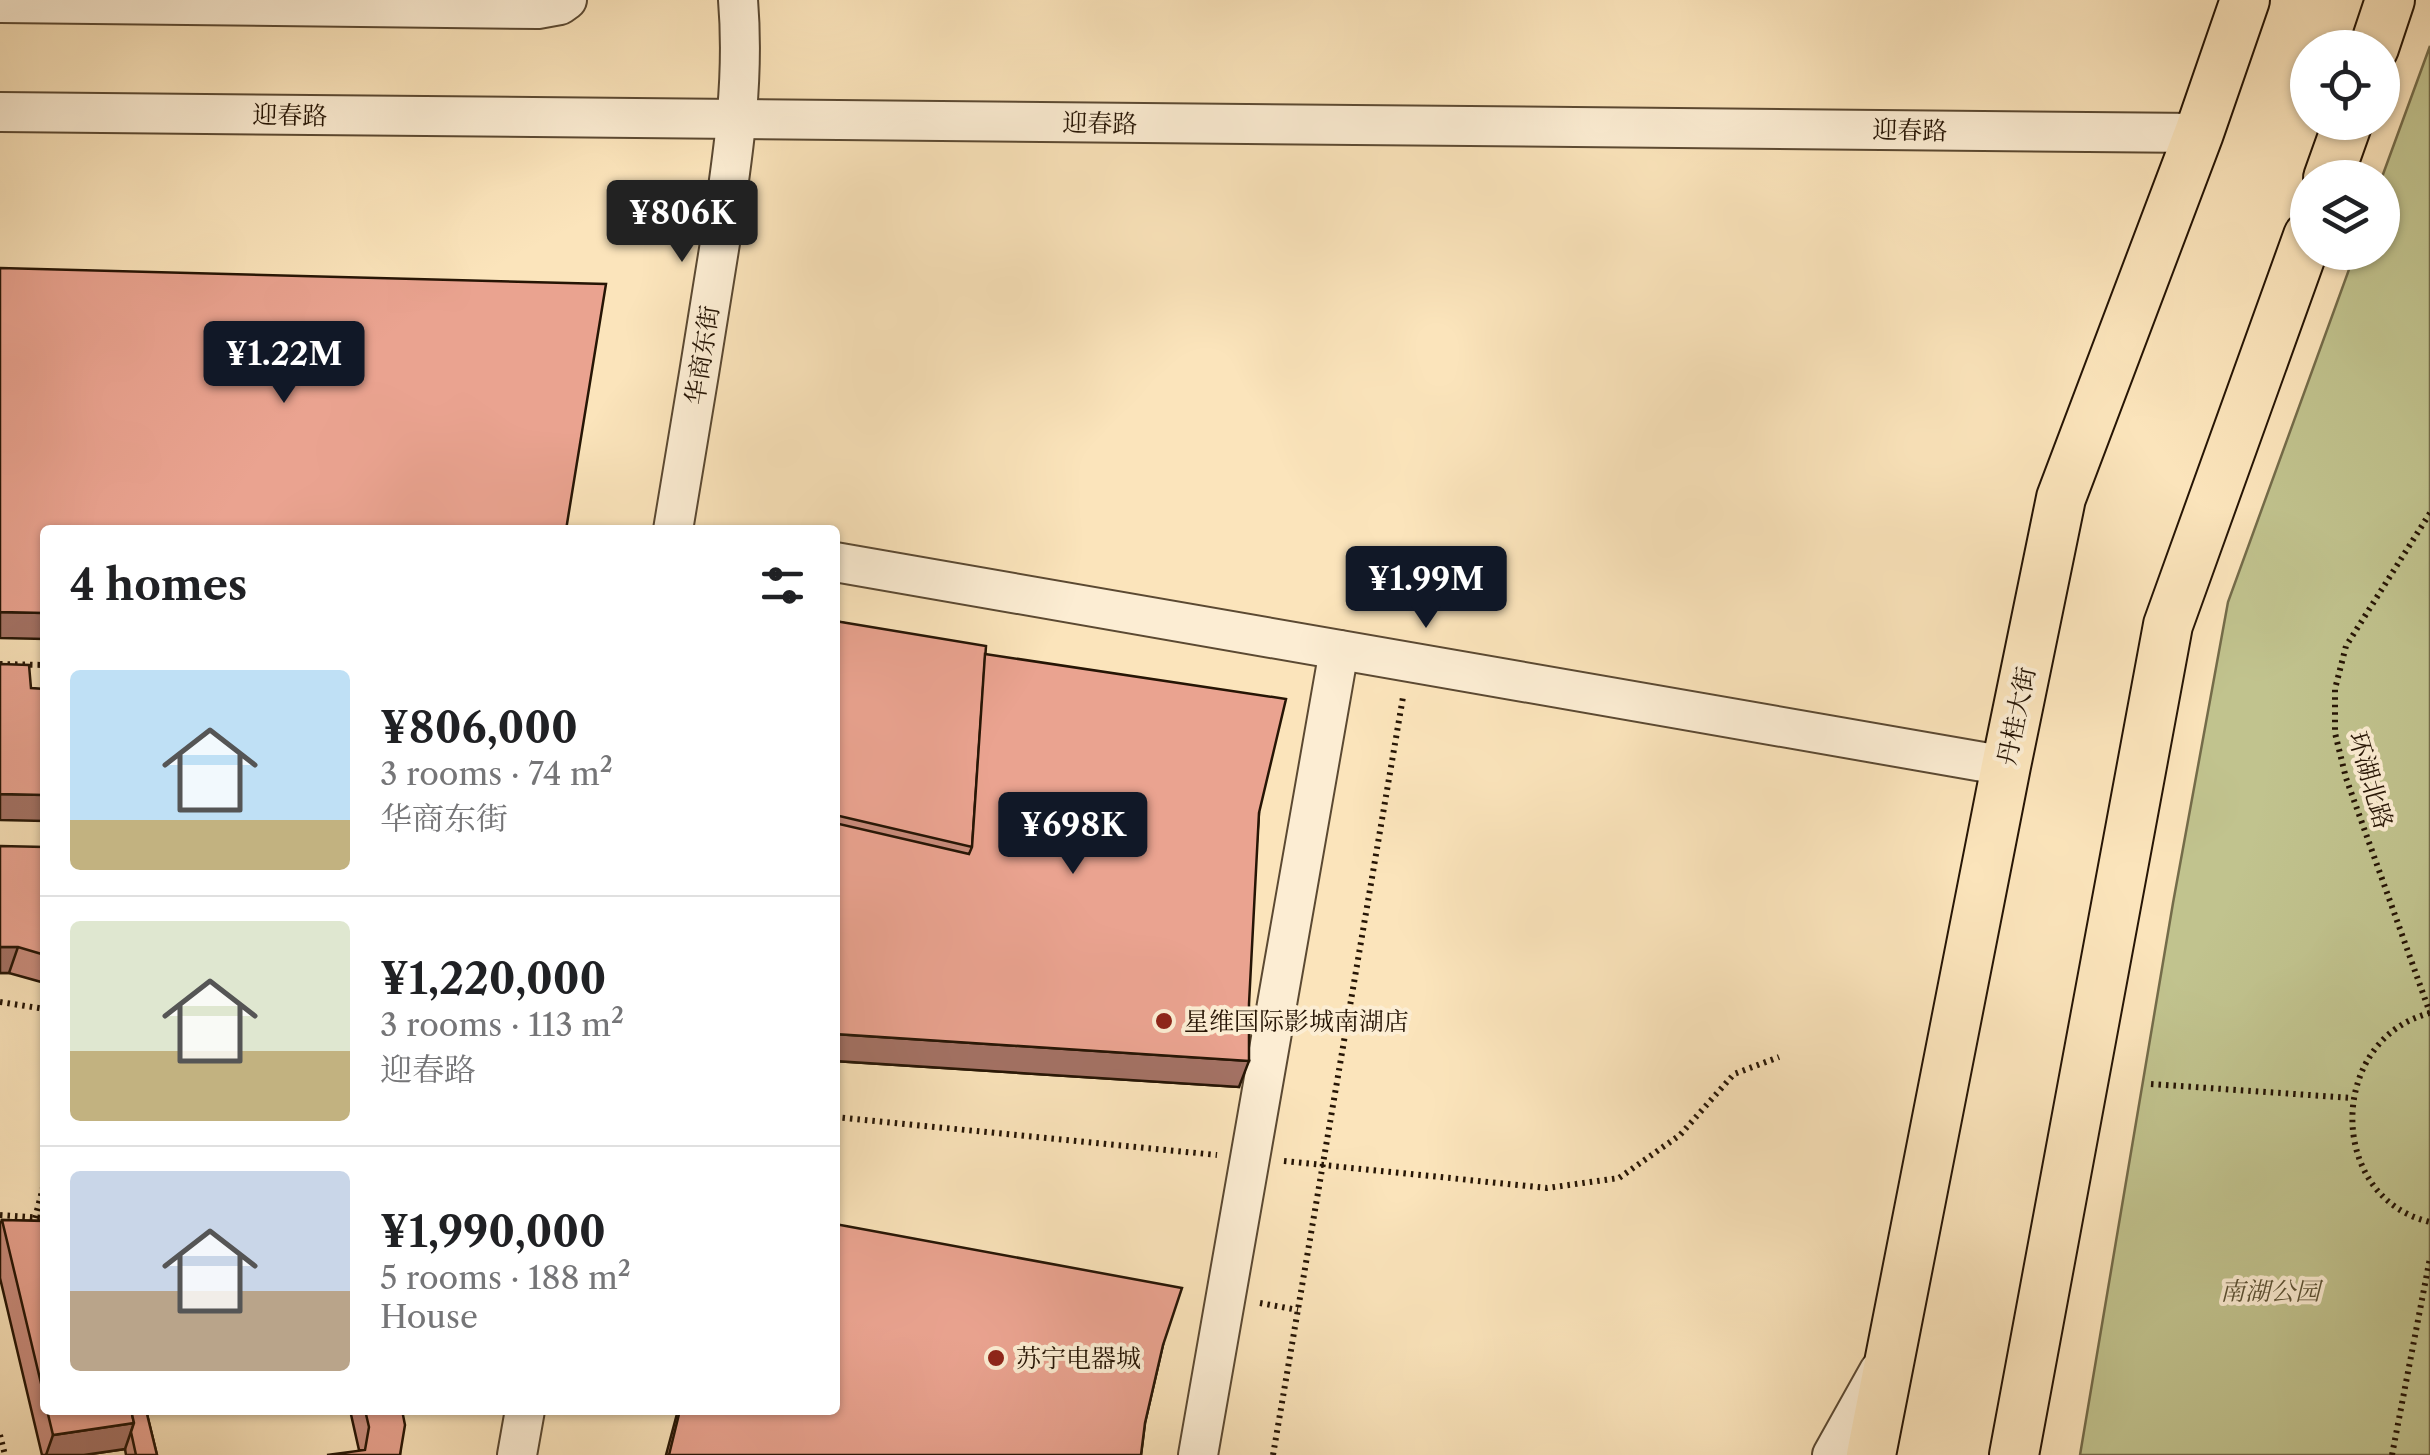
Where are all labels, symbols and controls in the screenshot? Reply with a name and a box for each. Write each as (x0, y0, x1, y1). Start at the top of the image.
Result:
map controls (2290, 30, 2400, 270)
button: locate (2290, 30, 2400, 140)
street label: 迎春路 (252, 99, 328, 132)
street label: 迎春路 (1062, 107, 1138, 140)
street label: 迎春路 (1872, 114, 1948, 147)
button: layers (2290, 160, 2400, 270)
pin: ¥806K (612, 180, 752, 265)
text: ¥806K (629, 193, 735, 232)
street label: 华商东街 (679, 303, 726, 407)
pin: ¥1.22M (203, 321, 365, 406)
text: ¥1.22M (226, 334, 342, 373)
pin: ¥1.99M (1345, 546, 1507, 631)
icon: filters (755, 558, 810, 613)
text: 4 homes (70, 559, 247, 611)
text: ¥1.99M (1368, 559, 1484, 598)
street label: 丹桂大街 (1991, 664, 2042, 768)
text: ¥806,000 (380, 702, 578, 754)
icon: home (150, 710, 270, 830)
street label: 环湖北路 (2342, 728, 2399, 832)
text: 3 rooms · 74 m² (380, 754, 613, 793)
pin: ¥698K (1003, 792, 1143, 877)
text: 华商东街 (380, 799, 508, 838)
text: ¥698K (1020, 805, 1126, 844)
text: ¥1,220,000 (380, 953, 606, 1005)
icon: home (150, 961, 270, 1081)
text: 3 rooms · 113 m² (380, 1005, 624, 1044)
place label: 星维国际影城南湖店 (1184, 1006, 1409, 1037)
marker: 星维国际影城南湖店 (1153, 1010, 1175, 1032)
text: 迎春路 (380, 1050, 476, 1089)
text: ¥1,990,000 (380, 1206, 606, 1258)
icon: home (150, 1211, 270, 1331)
text: 5 rooms · 188 m² (380, 1258, 631, 1297)
park label: 南湖公园 (2220, 1276, 2324, 1307)
text: House (380, 1297, 478, 1336)
place label: 苏宁电器城 (1016, 1343, 1141, 1374)
marker: 苏宁电器城 (985, 1347, 1007, 1369)

